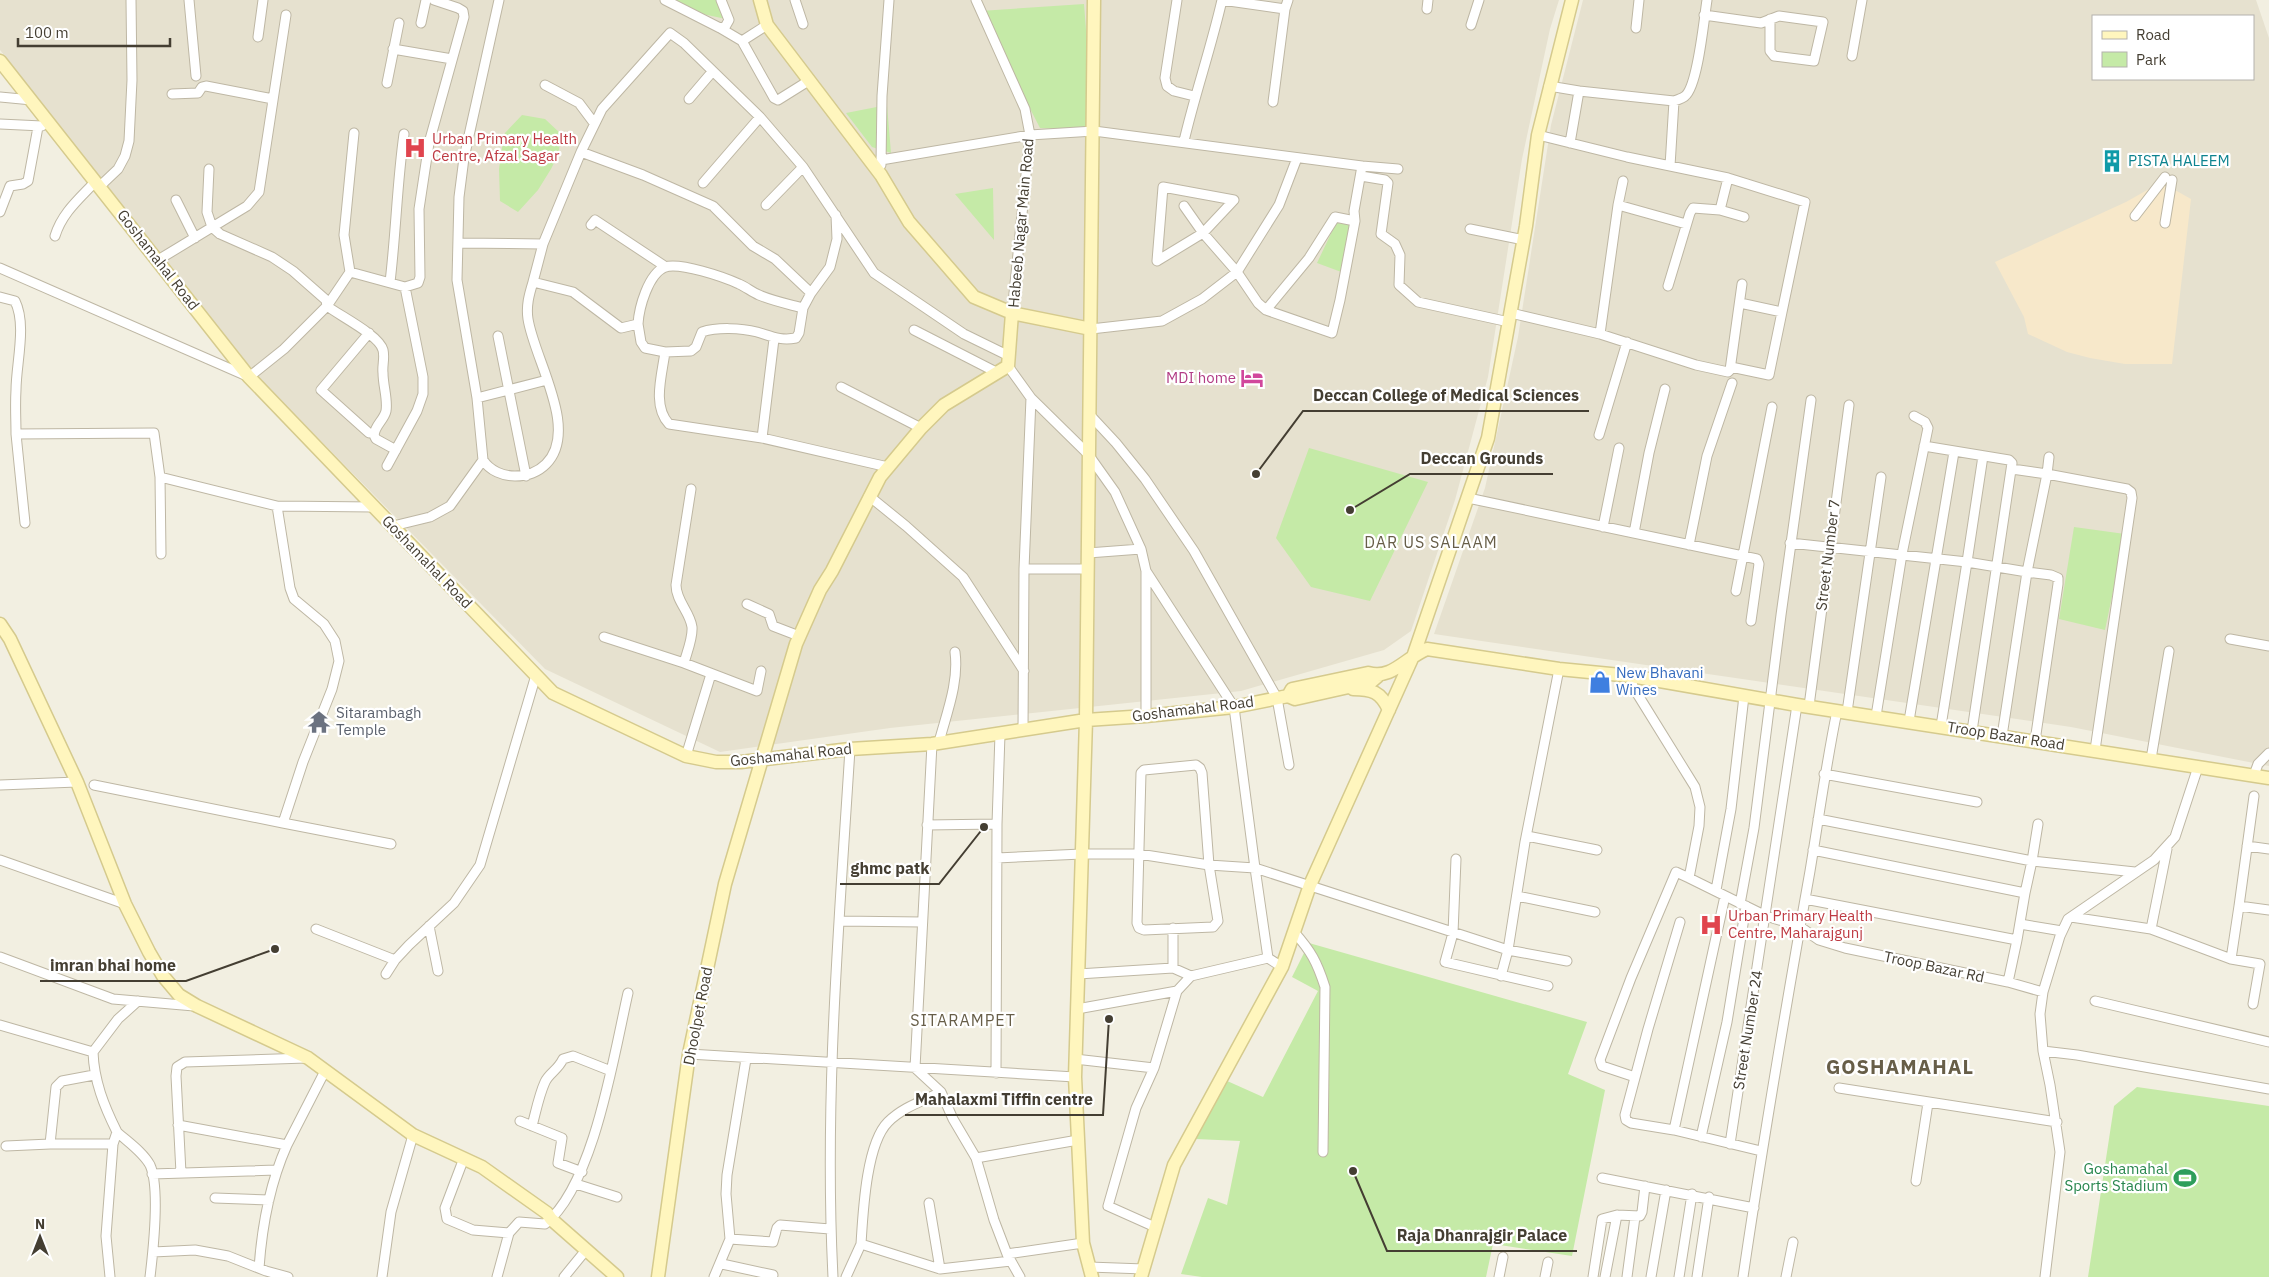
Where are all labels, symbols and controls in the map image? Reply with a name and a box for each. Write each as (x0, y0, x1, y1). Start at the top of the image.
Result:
scale bar (18, 15, 170, 47)
legend (2092, 15, 2254, 80)
text: 100 m (25, 23, 69, 42)
text: Road (2136, 25, 2171, 44)
text: Park (2136, 50, 2166, 69)
place label: Urban Primary Health Centre, Afzal Sagar (432, 129, 577, 165)
hospital icon: Urban Primary Health Centre, Afzal Sagar (402, 135, 428, 161)
street label: Habeeb Nagar Main Road (1004, 137, 1037, 308)
building icon: PISTA HALEEM (2099, 148, 2125, 174)
place label: PISTA HALEEM (2128, 151, 2230, 170)
street label: Goshamahal Road (113, 206, 204, 314)
hotel icon: MDI home (1239, 365, 1265, 391)
place label: MDI home (1166, 368, 1236, 387)
callout: Deccan College of Medical Sciences (1303, 380, 1589, 411)
text: Deccan College of Medical Sciences (1313, 385, 1579, 405)
callout: Deccan Grounds (1410, 443, 1553, 474)
text: Deccan Grounds (1421, 448, 1543, 468)
street label: Street Number 7 (1811, 498, 1844, 612)
street label: Goshamahal Road (378, 511, 477, 612)
district label: DAR US SALAAM (1364, 532, 1498, 552)
place label: New Bhavani Wines (1616, 663, 1704, 699)
shop icon: New Bhavani Wines (1587, 669, 1613, 695)
street label: Goshamahal Road (1131, 692, 1255, 725)
place label: Sitarambagh Temple (336, 703, 421, 739)
temple icon: Sitarambagh Temple (306, 709, 332, 735)
street label: Troop Bazar Road (1946, 717, 2066, 754)
street label: Goshamahal Road (729, 739, 853, 770)
callout: ghmc patk (840, 853, 939, 884)
text: ghmc patk (851, 858, 930, 878)
place label: Urban Primary Health Centre, Maharajgunj (1728, 906, 1873, 942)
hospital icon: Urban Primary Health Centre, Maharajgunj (1698, 912, 1724, 938)
street label: Troop Bazar Rd (1882, 947, 1986, 986)
callout: imran bhai home (40, 950, 186, 981)
text: imran bhai home (50, 955, 176, 975)
street label: Dhoolpet Road (679, 965, 716, 1067)
street label: Street Number 24 (1729, 969, 1766, 1091)
district label: SITARAMPET (910, 1010, 1016, 1030)
district label: GOSHAMAHAL (1826, 1053, 1974, 1080)
callout: Mahalaxmi Tiffin centre (905, 1084, 1103, 1115)
text: Mahalaxmi Tiffin centre (915, 1089, 1093, 1109)
place label: Goshamahal Sports Stadium (2064, 1159, 2168, 1195)
sports icon: Goshamahal Sports Stadium (2172, 1165, 2198, 1191)
north arrow (15, 1212, 65, 1262)
text: N (35, 1215, 45, 1233)
callout: Raja Dhanrajgir Palace (1387, 1220, 1577, 1251)
text: Raja Dhanrajgir Palace (1397, 1225, 1567, 1245)

